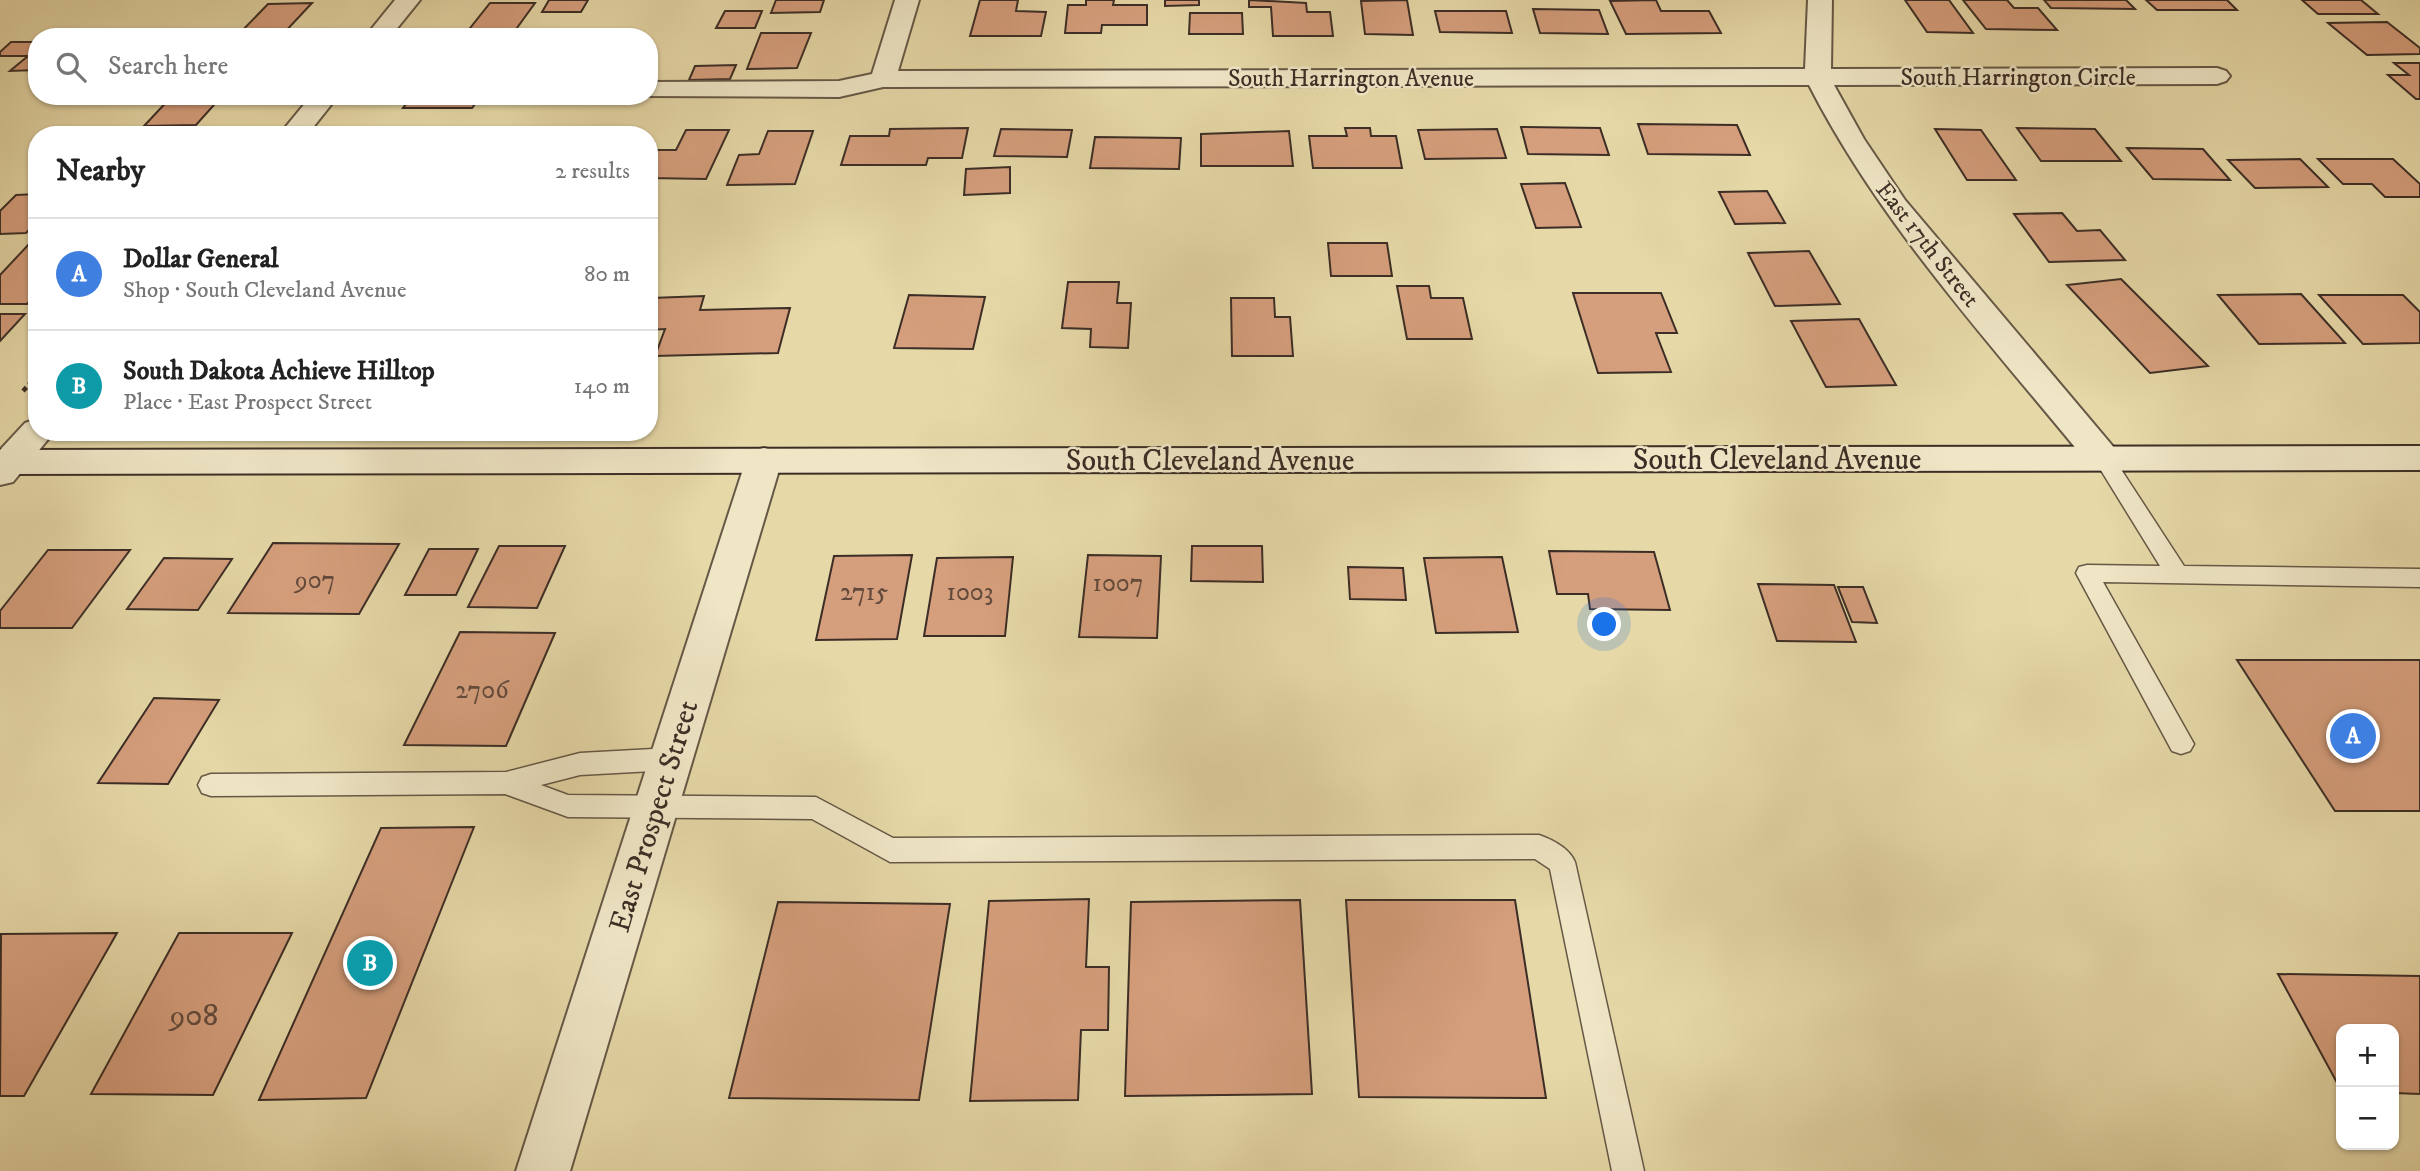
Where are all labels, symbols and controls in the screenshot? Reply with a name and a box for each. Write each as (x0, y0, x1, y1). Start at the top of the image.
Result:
search box (28, 28, 658, 105)
icon: search (52, 48, 90, 86)
text: Search here (108, 50, 228, 83)
street label: South Harrington Circle (1900, 63, 2136, 93)
street label: South Harrington Avenue (1228, 64, 1474, 94)
text: Nearby (56, 153, 145, 190)
text: 2 results (555, 157, 630, 186)
street label: East 17th Street (1869, 176, 1986, 314)
text: Dollar General (123, 243, 279, 276)
text: A (72, 260, 86, 289)
text: 80 m (584, 260, 630, 289)
text: Shop · South Cleveland Avenue (123, 276, 406, 305)
text: South Dakota Achieve Hilltop (123, 355, 435, 388)
text: B (72, 372, 86, 401)
text: 140 m (574, 372, 630, 401)
text: Place · East Prospect Street (123, 388, 372, 417)
street label: South Cleveland Avenue (1633, 442, 1921, 479)
street label: South Cleveland Avenue (1066, 443, 1354, 480)
house number: 907 (293, 564, 335, 597)
house number: 1007 (1092, 567, 1144, 600)
house number: 2715 (840, 576, 888, 609)
house number: 1003 (946, 576, 994, 609)
your location (1587, 607, 1621, 641)
house number: 2706 (455, 674, 510, 707)
street label: East Prospect Street (602, 696, 707, 937)
pin: A (2330, 710, 2376, 762)
pin: B (347, 937, 393, 989)
house number: 908 (167, 996, 219, 1036)
map controls (2336, 1024, 2399, 1150)
button: + (2336, 1024, 2399, 1087)
button: − (2336, 1087, 2399, 1150)

